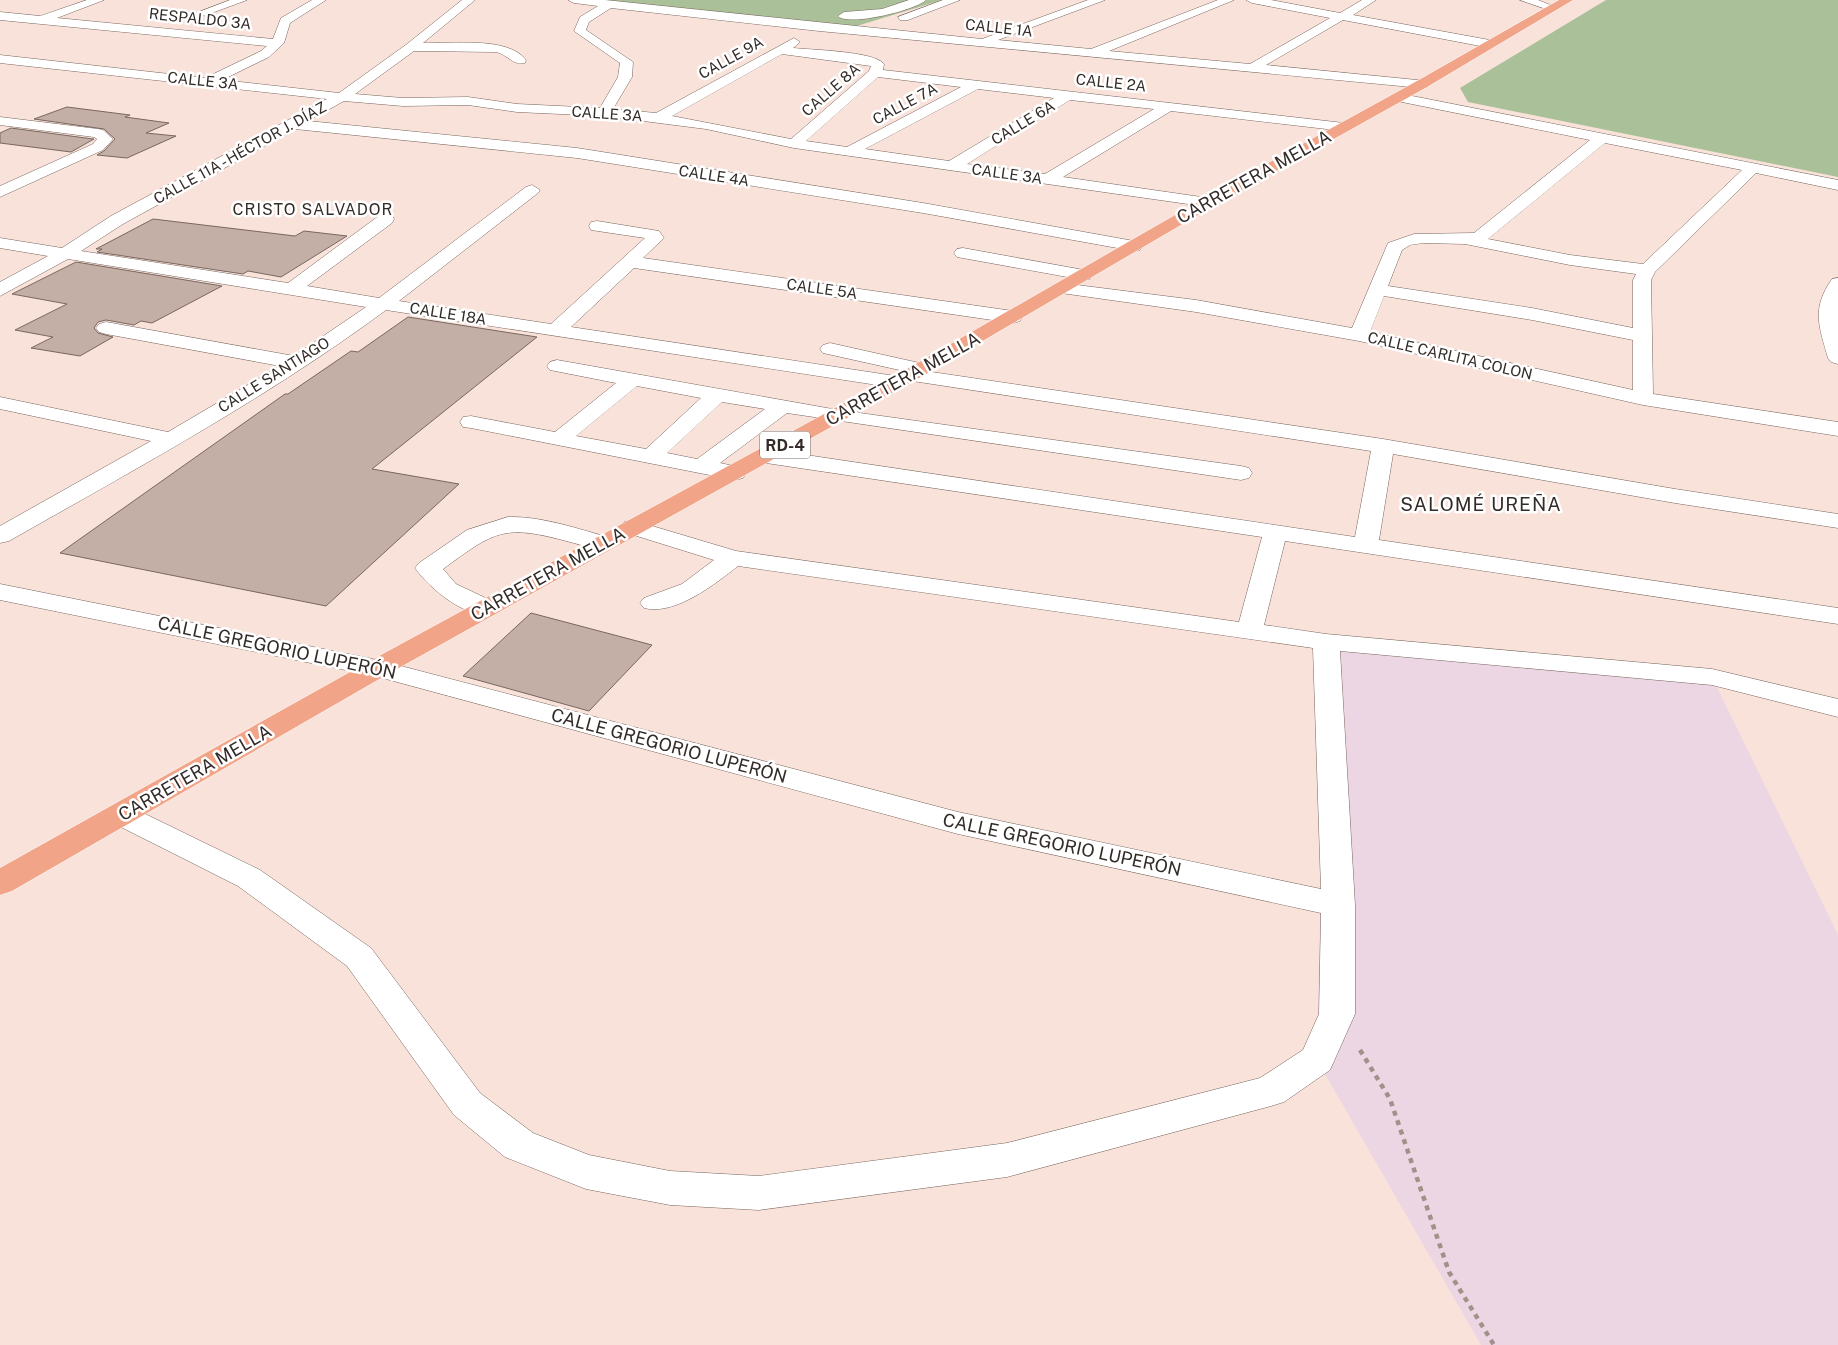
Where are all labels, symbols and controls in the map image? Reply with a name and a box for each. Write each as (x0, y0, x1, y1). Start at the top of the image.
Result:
street label: RESPALDO 3A (148, 5, 252, 32)
street label: CALLE 1A (964, 16, 1034, 40)
street label: CALLE 9A (696, 33, 766, 82)
street label: CALLE 8A (798, 60, 863, 119)
street label: CALLE 3A (167, 68, 240, 93)
street label: CALLE 2A (1075, 70, 1147, 95)
street label: CALLE 7A (870, 79, 940, 128)
street label: CALLE 6A (988, 97, 1058, 148)
street label: CALLE 11A - HÉCTOR J. DÍAZ (151, 98, 329, 207)
street label: CALLE 3A (571, 103, 643, 124)
street label: CARRETERA MELLA (1173, 125, 1335, 228)
street label: CALLE 3A (971, 160, 1044, 187)
street label: CALLE 4A (678, 162, 751, 190)
district label: CRISTO SALVADOR (233, 200, 393, 219)
street label: CALLE 5A (786, 275, 859, 302)
street label: CALLE 18A (408, 299, 488, 328)
street label: CARRETERA MELLA (822, 327, 984, 430)
street label: CALLE CARLITA COLON (1366, 328, 1534, 383)
street label: CALLE SANTIAGO (215, 333, 333, 416)
road number: RD-4 (760, 432, 810, 458)
district label: SALOMÉ UREÑA (1400, 493, 1562, 515)
street label: CARRETERA MELLA (467, 522, 629, 625)
street label: CALLE GREGORIO LUPERÓN (156, 611, 398, 683)
street label: CALLE GREGORIO LUPERÓN (549, 703, 790, 787)
street label: CARRETERA MELLA (115, 720, 275, 825)
street label: CALLE GREGORIO LUPERÓN (941, 808, 1183, 880)

